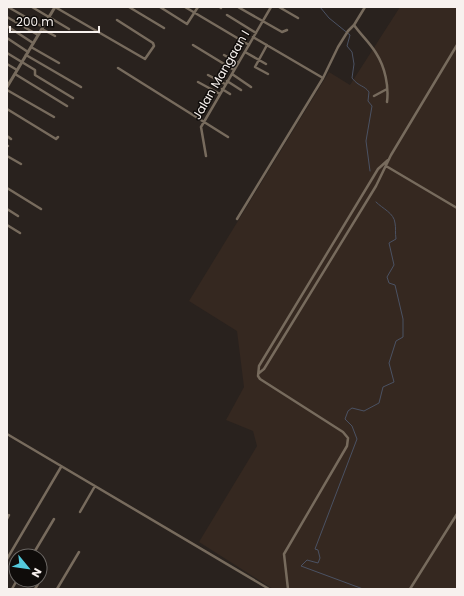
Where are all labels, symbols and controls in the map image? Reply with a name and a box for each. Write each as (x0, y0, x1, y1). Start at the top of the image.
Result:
scale bar (10, 8, 99, 34)
text: 200 m (16, 13, 54, 30)
street label: Jalan Mangaan I (188, 27, 253, 123)
north arrow (8, 548, 48, 588)
text: N (28, 565, 46, 580)

